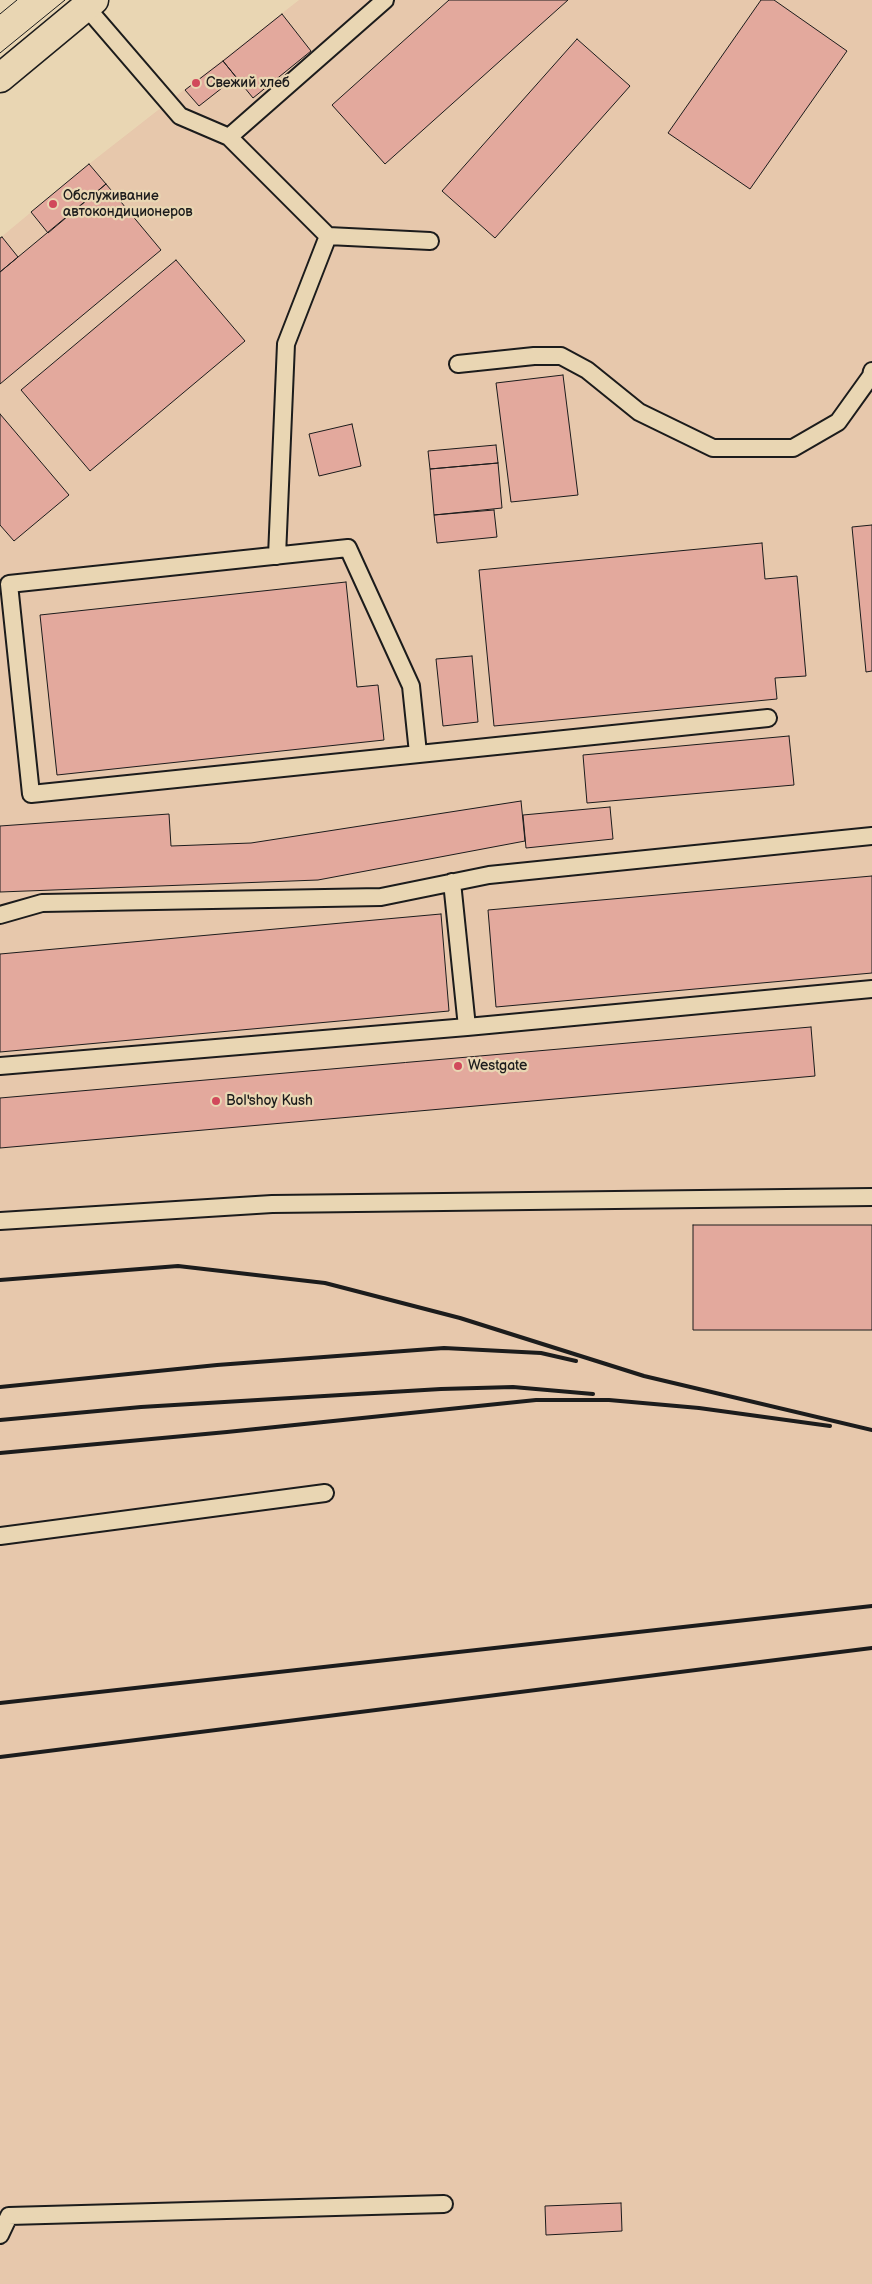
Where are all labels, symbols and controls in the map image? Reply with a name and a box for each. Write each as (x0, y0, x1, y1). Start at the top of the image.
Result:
place label: Свежий хлеб (206, 75, 290, 91)
marker: Свежий хлеб (190, 77, 202, 89)
place label: Обслуживание автокондиционеров (63, 188, 193, 220)
marker: Обслуживание автокондиционеров (47, 198, 59, 210)
place label: Westgate (468, 1058, 527, 1074)
marker: Westgate (452, 1060, 464, 1072)
place label: Bol'shoy Kush (226, 1093, 313, 1109)
marker: Bol'shoy Kush (210, 1095, 222, 1107)

